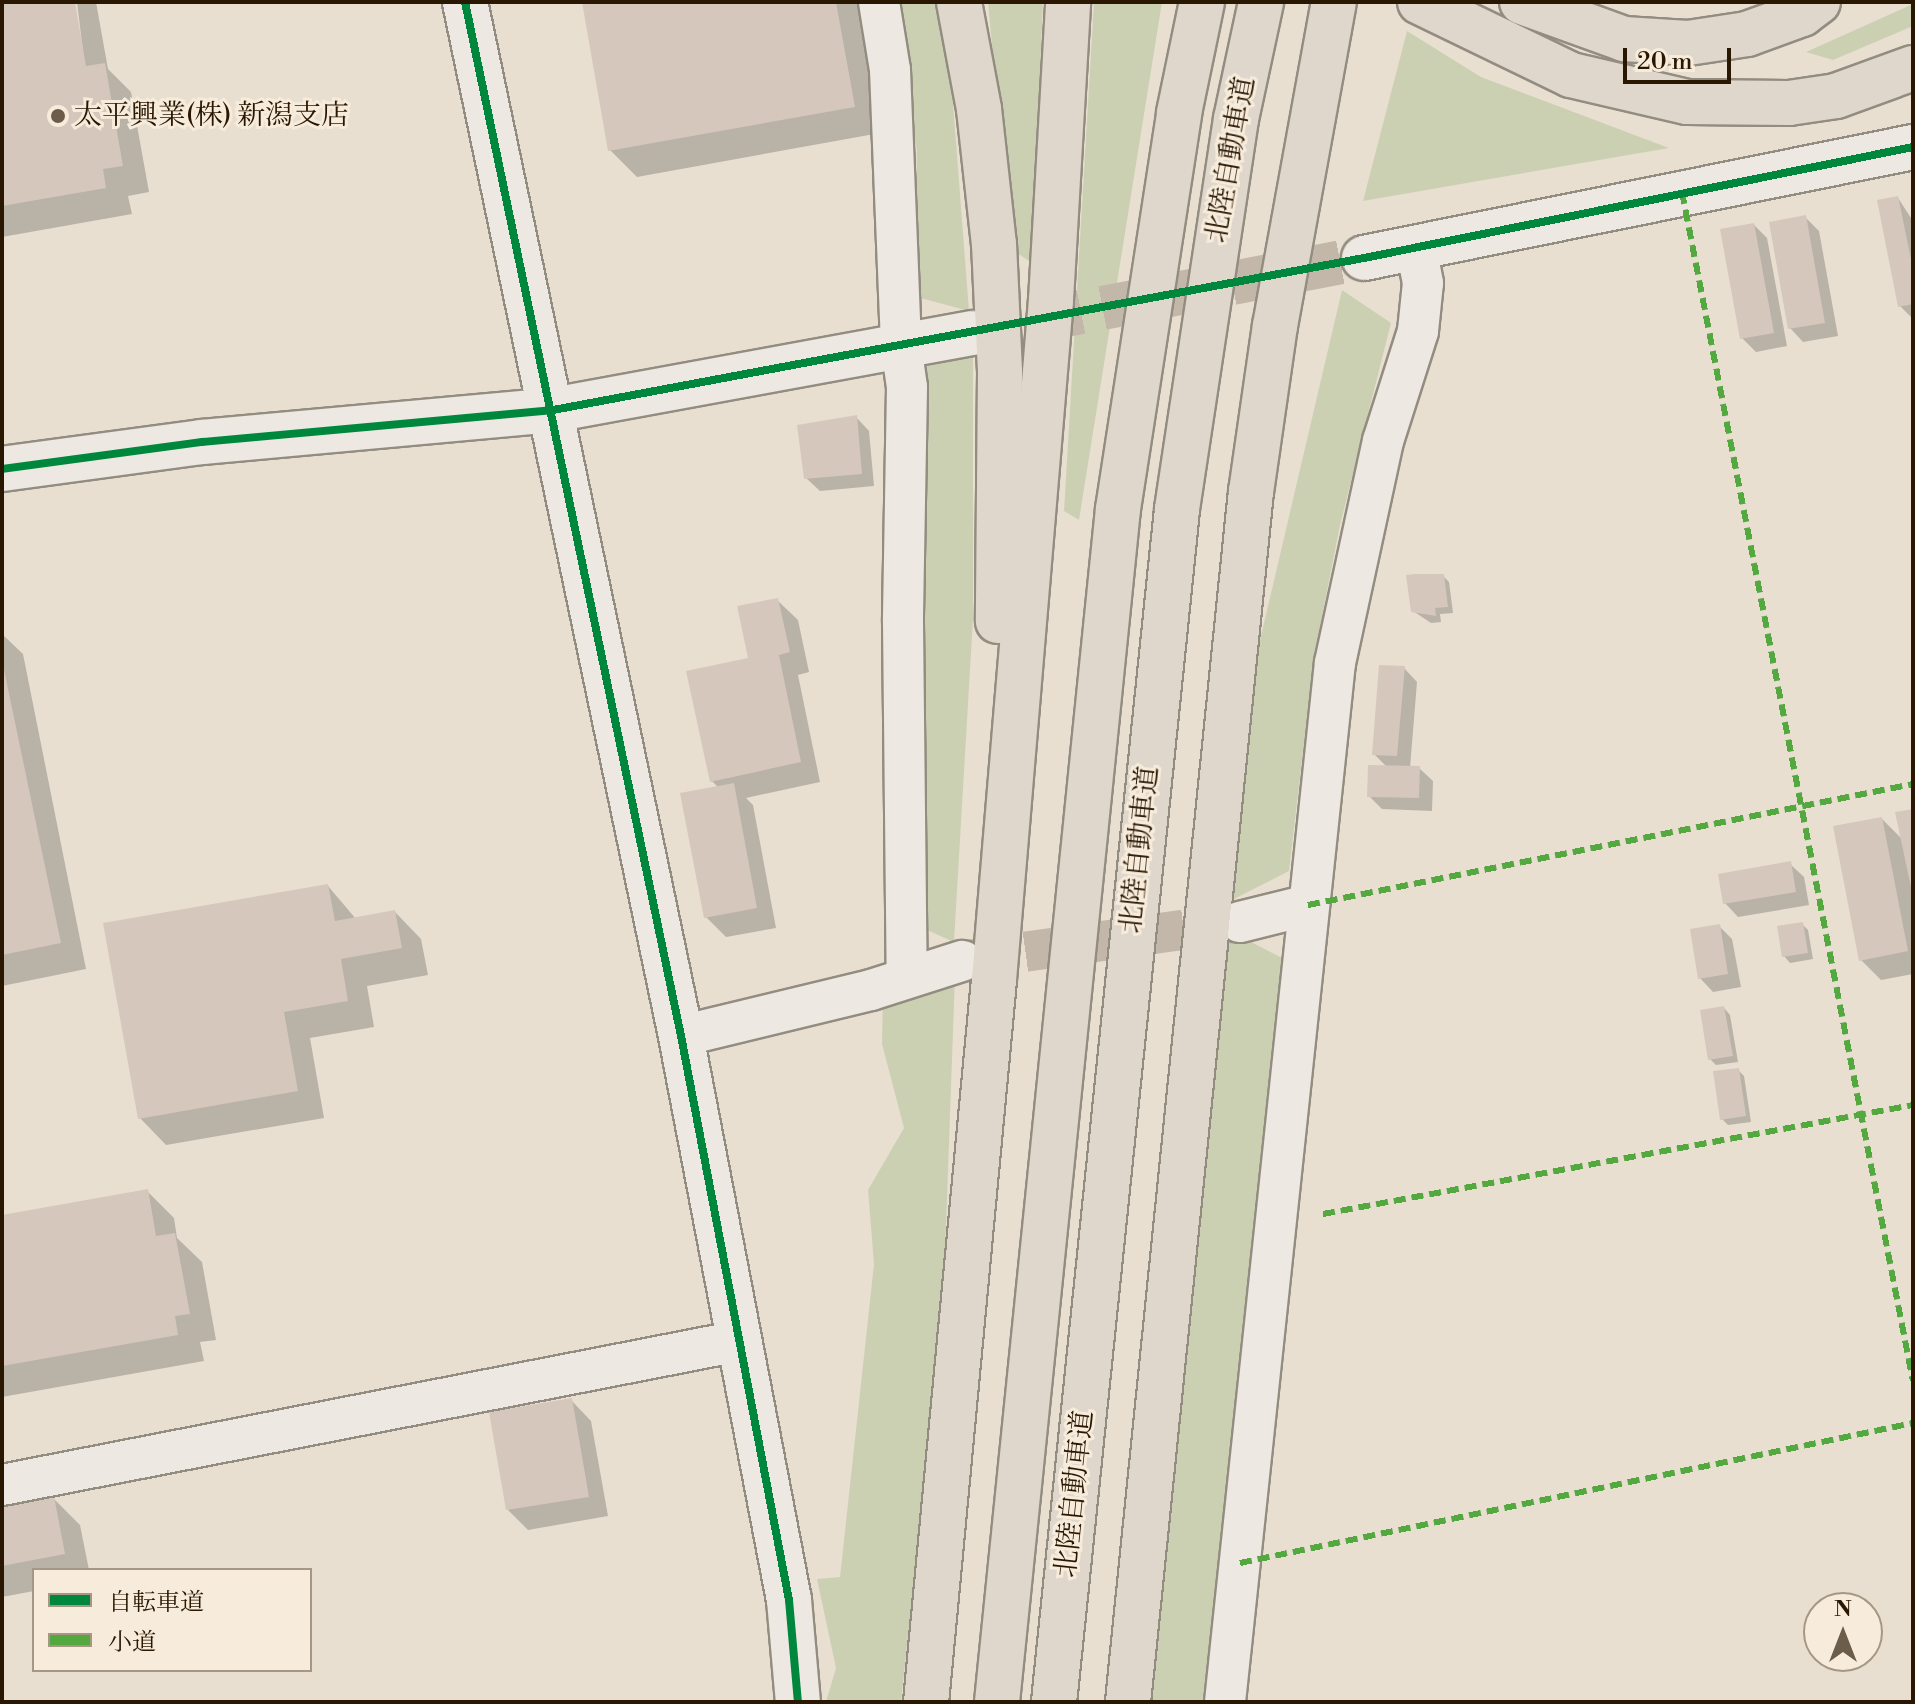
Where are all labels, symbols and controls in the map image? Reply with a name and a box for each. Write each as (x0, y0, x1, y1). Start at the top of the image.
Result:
scale bar (1627, 32, 1735, 82)
text: 20 m (1637, 47, 1693, 77)
street label: 北陸自動車道 (1200, 74, 1262, 246)
place label: 太平興業(株) 新潟支店 (74, 99, 349, 133)
marker: 太平興業(株) 新潟支店 (49, 107, 67, 125)
street label: 北陸自動車道 (1115, 765, 1165, 935)
street label: 北陸自動車道 (1050, 1409, 1100, 1579)
legend (32, 1568, 312, 1672)
text: 自転車道 (108, 1588, 204, 1618)
north arrow (1803, 1592, 1883, 1672)
text: N (1834, 1596, 1852, 1623)
text: 小道 (108, 1628, 156, 1658)

